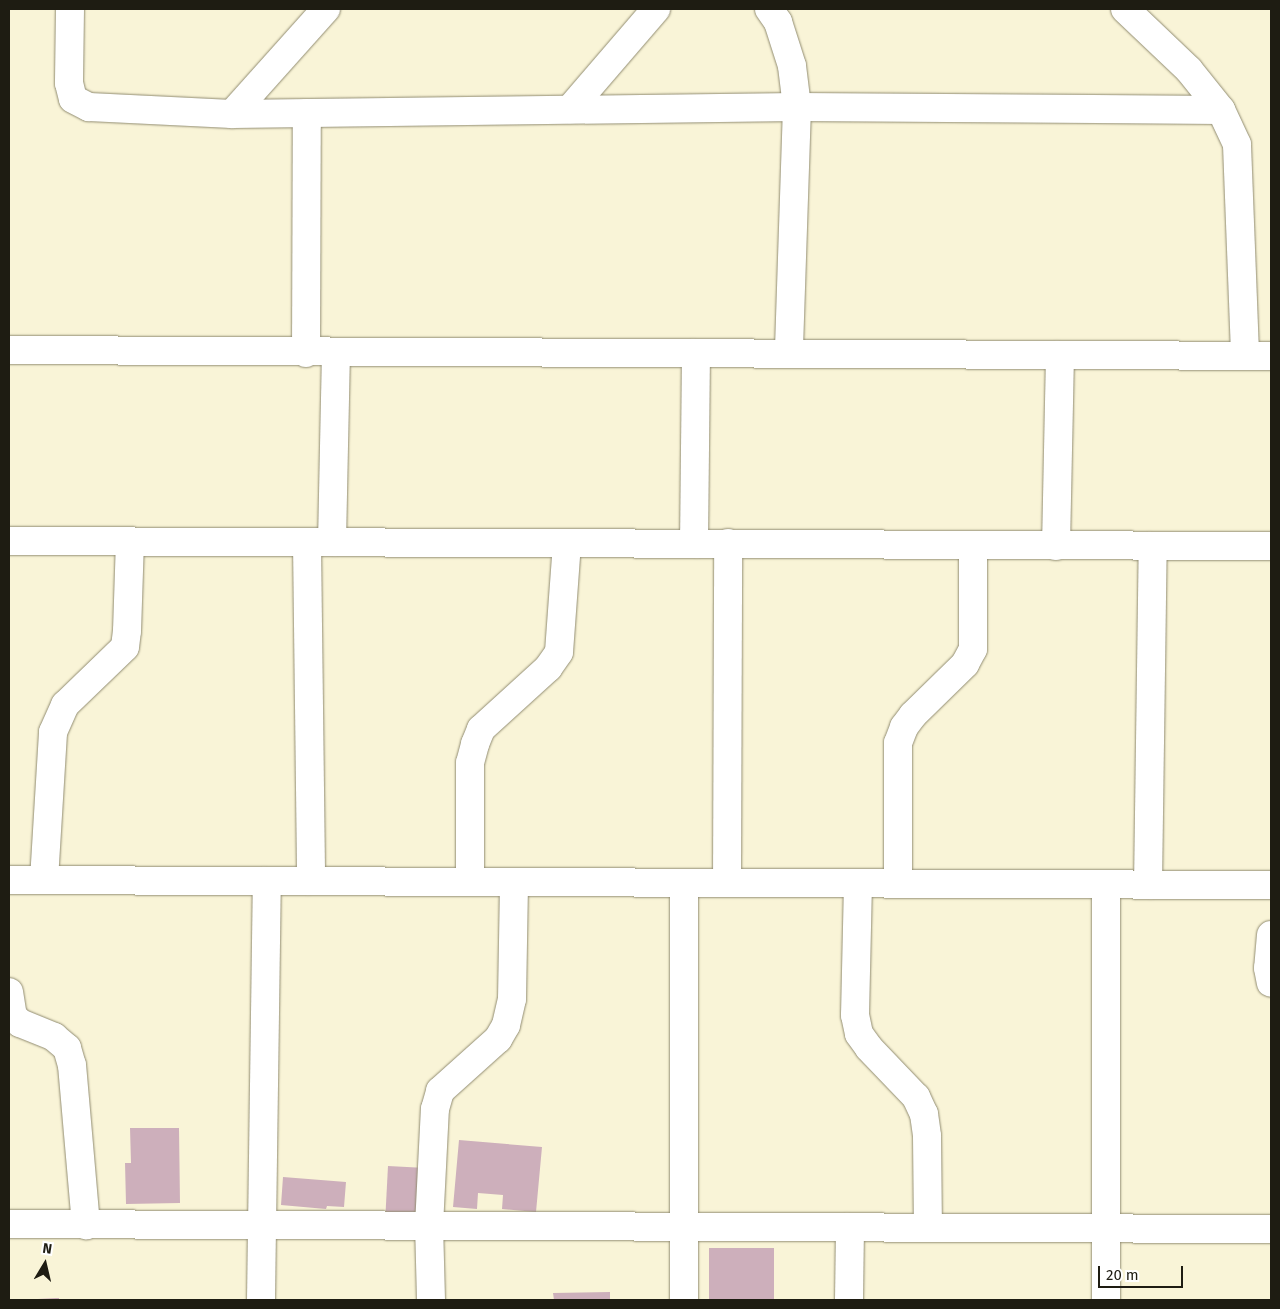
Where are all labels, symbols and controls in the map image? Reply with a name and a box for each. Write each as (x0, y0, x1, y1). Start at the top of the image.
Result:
north arrow (20, 1239, 70, 1289)
text: N (41, 1240, 53, 1258)
scale bar (1100, 1256, 1185, 1288)
text: 20 m (1106, 1266, 1139, 1284)

